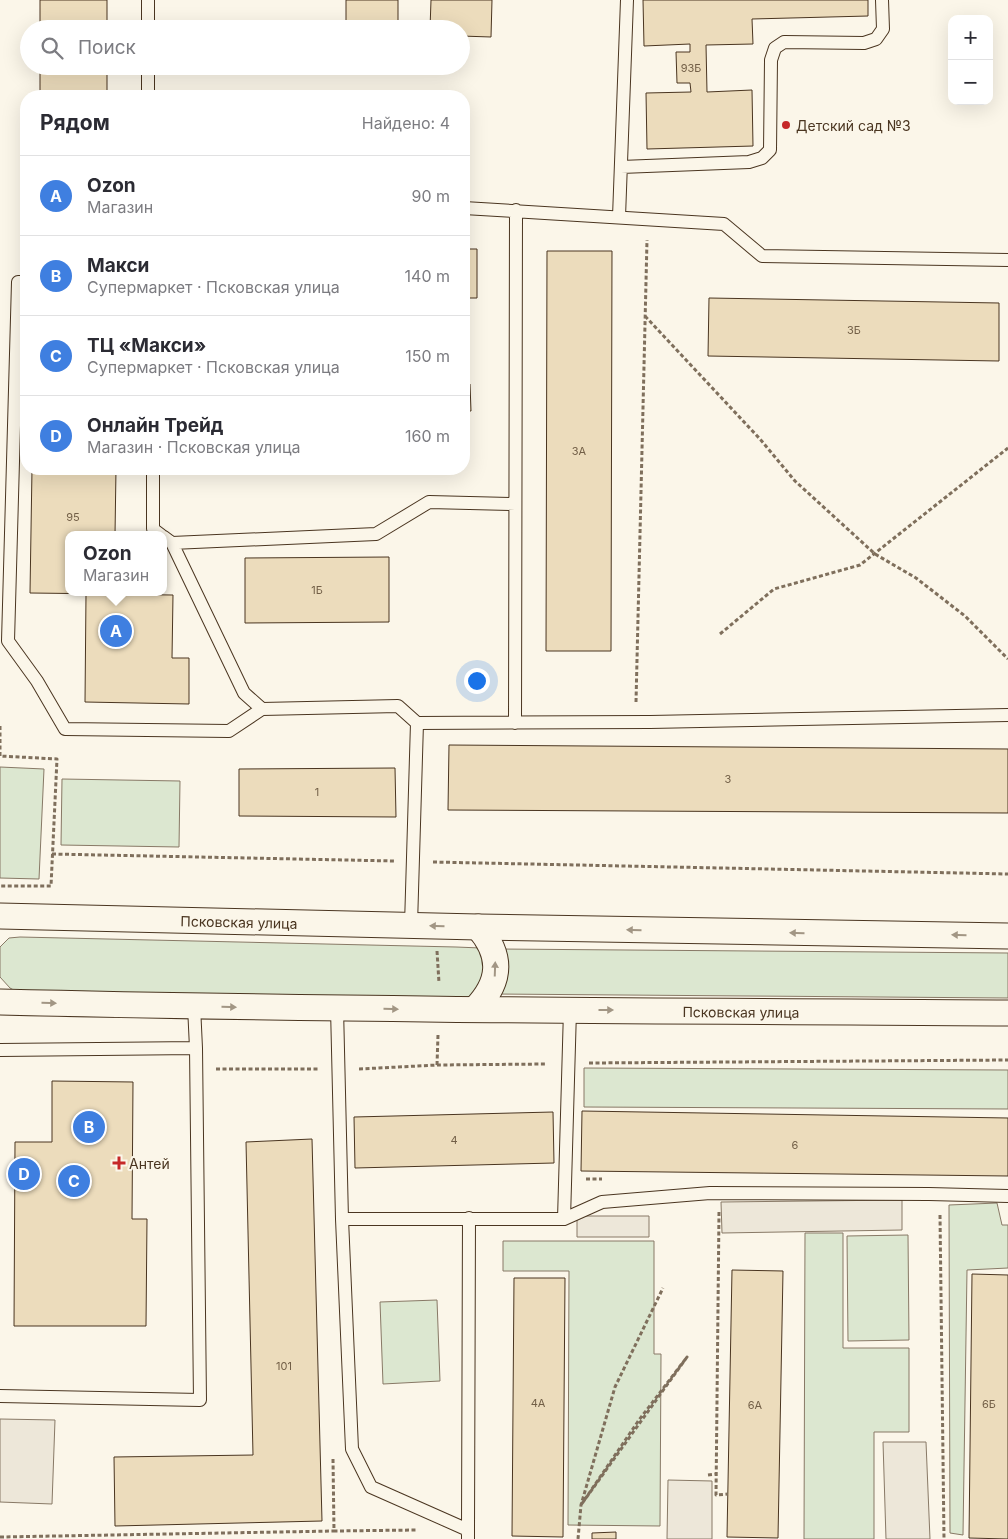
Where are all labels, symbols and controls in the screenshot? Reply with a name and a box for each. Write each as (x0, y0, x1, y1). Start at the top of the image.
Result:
map controls (948, 15, 993, 105)
button: + (948, 15, 993, 60)
search box (20, 20, 470, 75)
icon: search (38, 34, 66, 62)
text: Поиск (78, 36, 136, 59)
button: − (948, 60, 993, 105)
house number: 93Б (681, 61, 701, 75)
text: Рядом (40, 110, 110, 135)
text: Найдено: 4 (362, 113, 450, 133)
place label: Детский сад №3 (796, 117, 911, 134)
marker: Детский сад №3 (780, 119, 792, 131)
text: Ozon (87, 174, 136, 197)
text: A (50, 186, 62, 206)
text: 90 m (411, 186, 450, 206)
text: Магазин (87, 197, 153, 217)
text: Макси (87, 254, 149, 277)
text: B (51, 266, 61, 286)
text: 140 m (405, 266, 450, 286)
text: Супермаркет · Псковская улица (87, 277, 340, 297)
house number: 3Б (847, 323, 861, 337)
text: ТЦ «Макси» (87, 334, 206, 357)
text: C (50, 346, 62, 366)
text: 150 m (405, 346, 450, 366)
text: Супермаркет · Псковская улица (87, 357, 340, 377)
text: Онлайн Трейд (87, 414, 224, 437)
text: D (50, 426, 62, 446)
text: 160 m (405, 426, 450, 446)
text: Магазин · Псковская улица (87, 437, 300, 457)
house number: 3А (572, 444, 587, 458)
house number: 95 (66, 510, 80, 524)
popup (65, 531, 167, 596)
text: Ozon (83, 542, 132, 565)
text: Магазин (83, 565, 149, 585)
house number: 1Б (311, 583, 323, 597)
pin: A (100, 612, 132, 650)
your location (464, 668, 490, 694)
house number: 3 (725, 772, 732, 786)
house number: 1 (315, 785, 319, 799)
street label: Псковская улица (180, 912, 298, 931)
one-way arrow (429, 922, 445, 930)
one-way arrow (626, 926, 642, 934)
one-way arrow (789, 929, 805, 937)
one-way arrow (951, 931, 967, 939)
one-way arrow (491, 960, 499, 976)
one-way arrow (41, 999, 57, 1007)
one-way arrow (221, 1003, 237, 1011)
street label: Псковская улица (682, 1003, 799, 1020)
one-way arrow (383, 1005, 399, 1013)
one-way arrow (598, 1006, 614, 1014)
pin: B (73, 1108, 105, 1146)
house number: 4 (450, 1133, 458, 1147)
house number: 6 (792, 1138, 799, 1152)
pin: D (8, 1155, 40, 1193)
place label: Антей (129, 1155, 170, 1172)
marker: Антей (113, 1157, 125, 1169)
pin: C (58, 1162, 90, 1200)
house number: 101 (276, 1359, 292, 1373)
house number: 4А (531, 1396, 546, 1410)
house number: 6Б (982, 1397, 996, 1411)
house number: 6А (748, 1398, 763, 1412)

